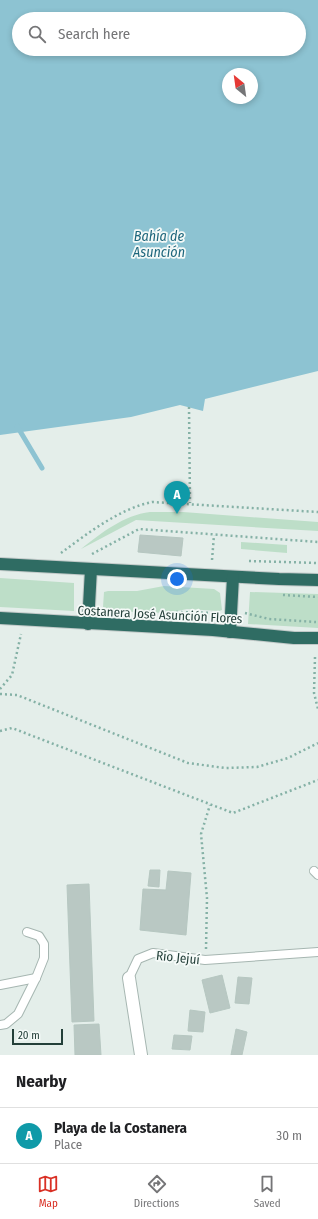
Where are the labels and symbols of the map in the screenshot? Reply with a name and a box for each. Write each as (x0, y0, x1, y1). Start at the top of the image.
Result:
north arrow (222, 68, 258, 104)
water label: Bahía de Asunción (132, 228, 185, 261)
pin: A (164, 481, 190, 514)
your location (167, 569, 187, 589)
street label: Costanera José Asunción Flores (77, 603, 243, 626)
street label: Río Jejuí (155, 948, 200, 967)
scale bar (12, 1027, 63, 1046)

